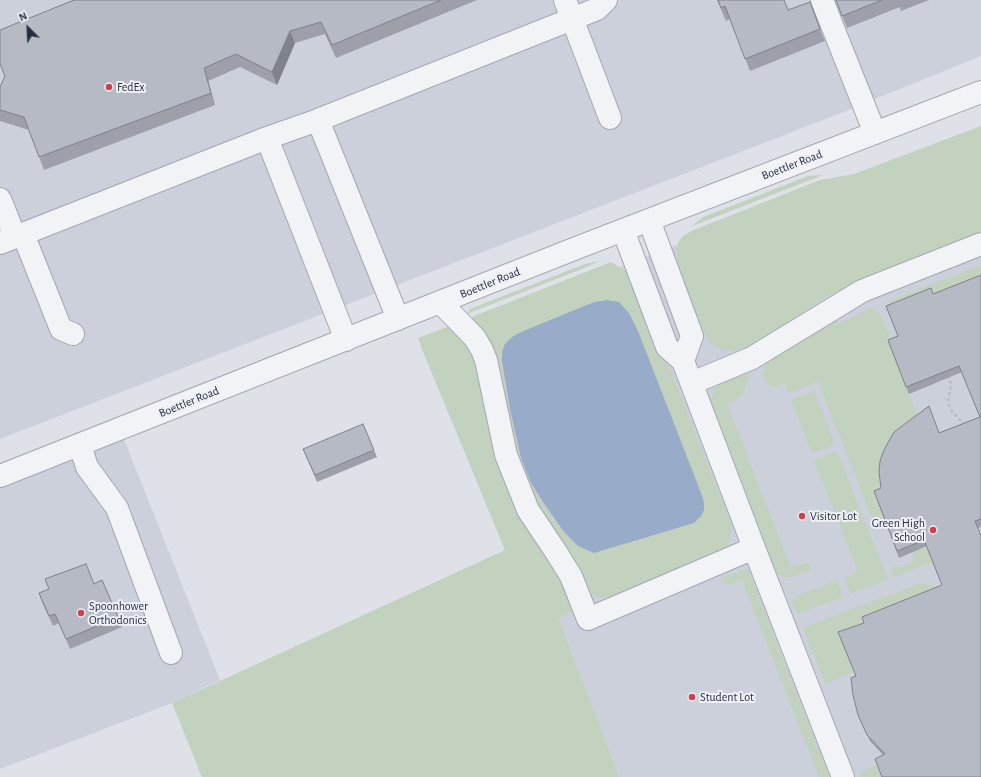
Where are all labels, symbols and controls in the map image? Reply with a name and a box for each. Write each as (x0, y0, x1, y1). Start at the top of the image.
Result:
north arrow (8, 8, 48, 48)
text: N (17, 10, 29, 23)
place label: FedEx (117, 80, 145, 94)
marker: FedEx (104, 82, 114, 92)
street label: Boettler Road (760, 147, 824, 183)
street label: Boettler Road (458, 264, 522, 302)
street label: Boettler Road (157, 383, 221, 421)
place label: Visitor Lot (810, 509, 857, 523)
marker: Visitor Lot (797, 511, 807, 521)
place label: Green High School (872, 516, 925, 544)
marker: Green High School (928, 525, 938, 535)
place label: Spoonhower Orthodonics (89, 599, 148, 627)
marker: Spoonhower Orthodonics (76, 608, 86, 618)
place label: Student Lot (700, 690, 754, 704)
marker: Student Lot (687, 692, 697, 702)

